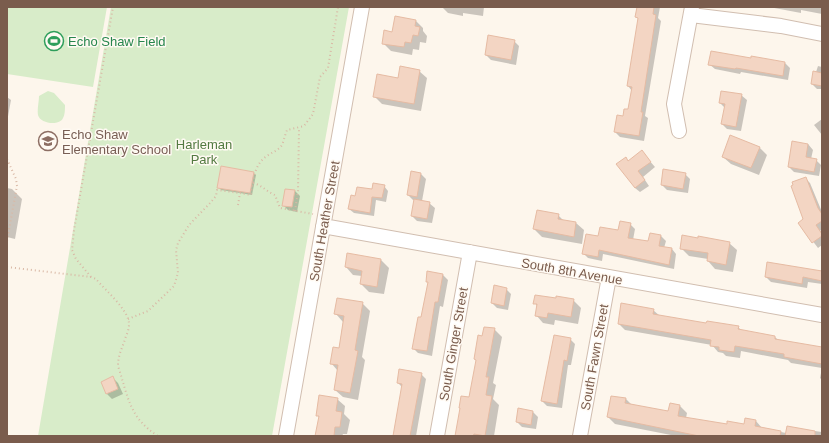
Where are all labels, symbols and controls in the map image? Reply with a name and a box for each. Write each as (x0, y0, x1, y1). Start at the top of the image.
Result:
sports icon: Echo Shaw Field (43, 30, 65, 52)
place label: Echo Shaw Field (68, 34, 166, 49)
place label: Echo Shaw Elementary School (62, 127, 171, 157)
school or university icon: Echo Shaw Elementary School (37, 130, 59, 152)
park label: Harleman Park (176, 137, 232, 167)
street label: South Heather Street (307, 159, 343, 283)
street label: South 8th Avenue (520, 255, 624, 288)
street label: South Ginger Street (436, 286, 471, 402)
street label: South Fawn Street (578, 302, 611, 411)

